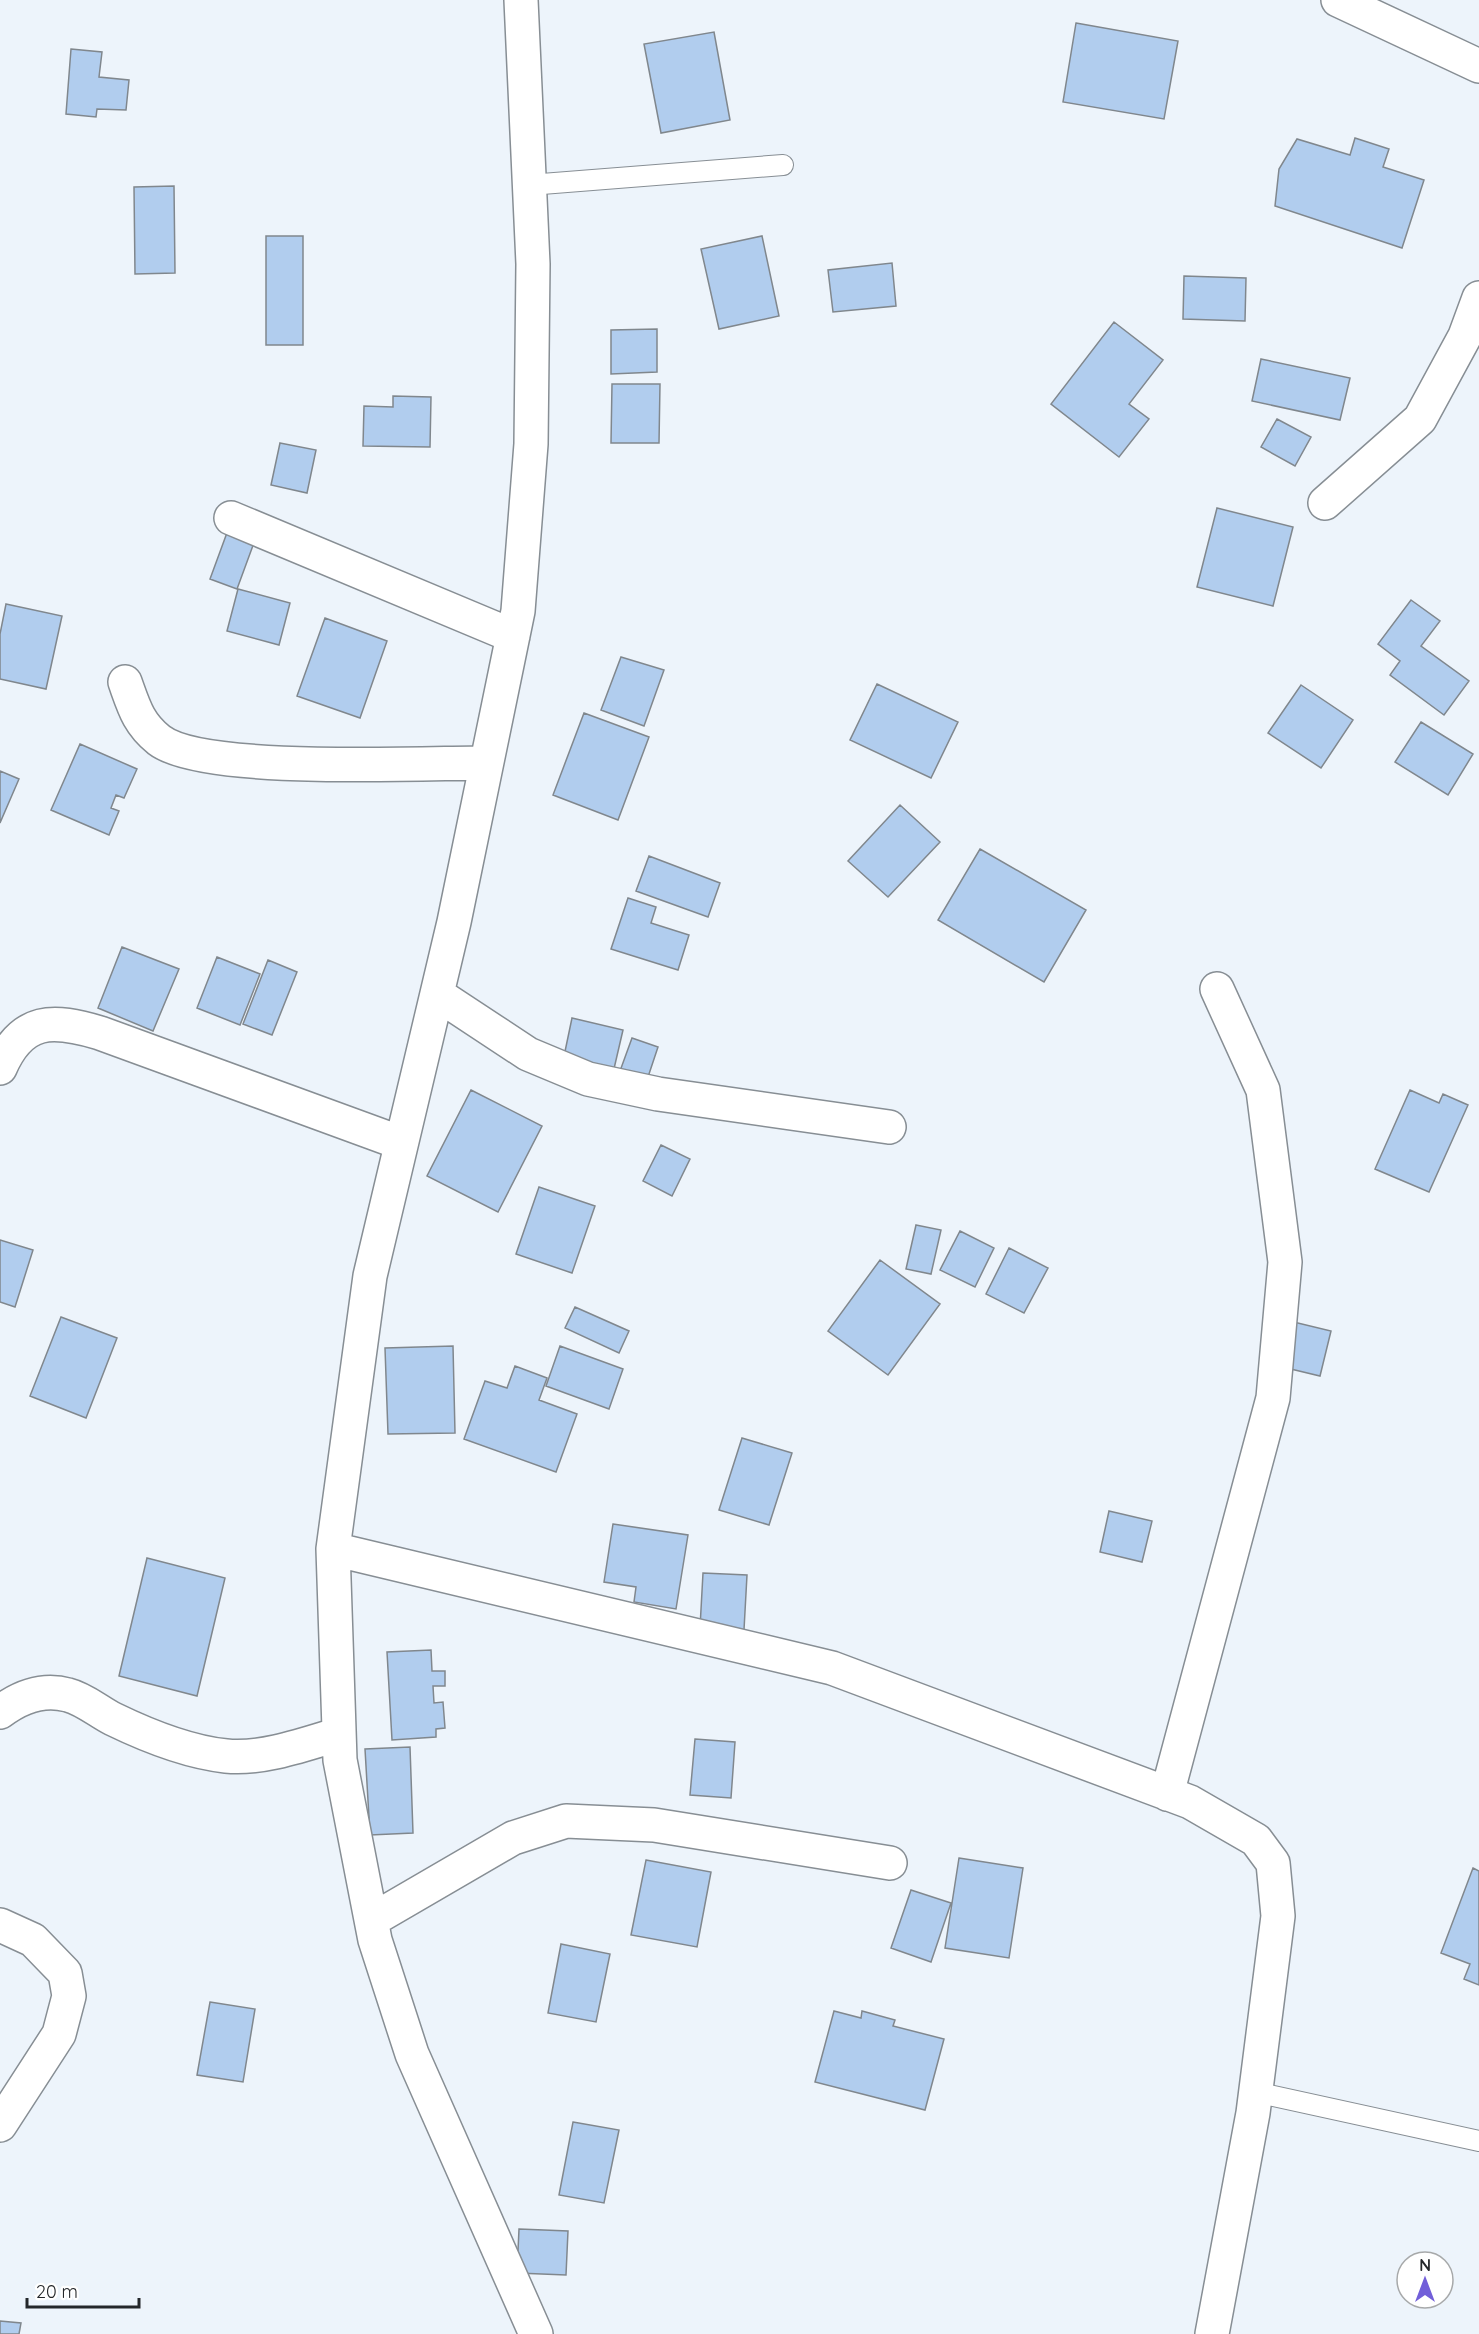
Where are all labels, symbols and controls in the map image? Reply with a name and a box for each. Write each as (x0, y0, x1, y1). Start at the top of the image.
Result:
north arrow (1395, 2250, 1455, 2310)
text: N (1419, 2255, 1431, 2275)
scale bar (27, 2271, 140, 2309)
text: 20 m (36, 2280, 78, 2303)

